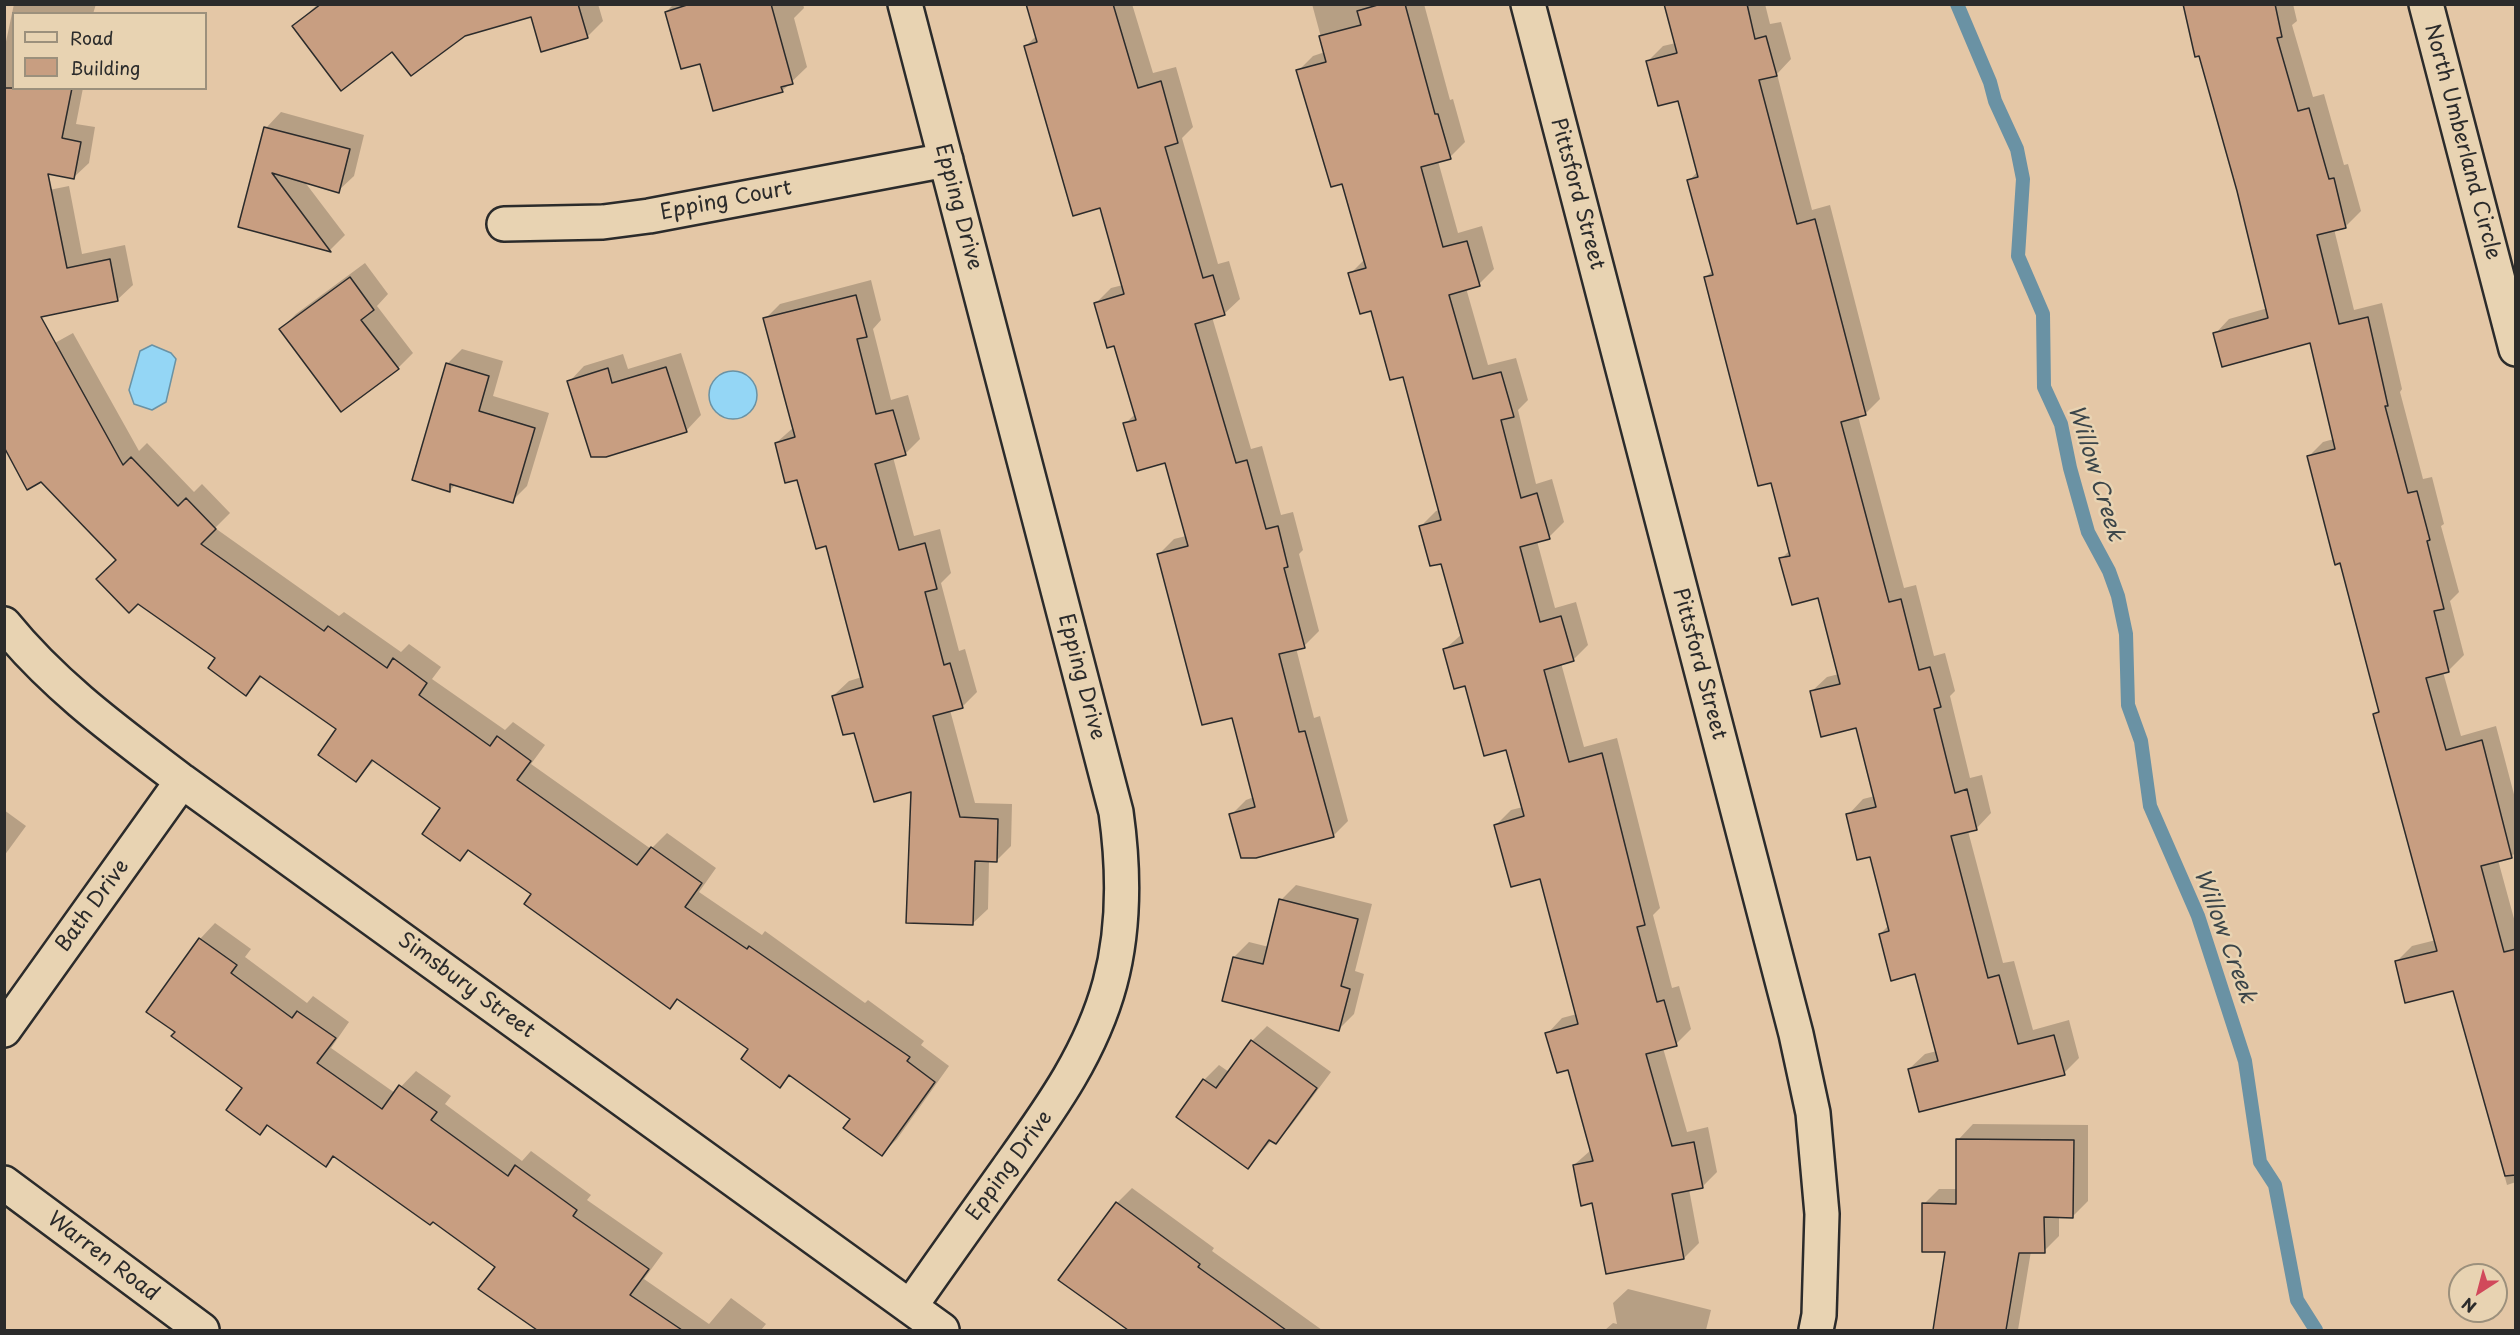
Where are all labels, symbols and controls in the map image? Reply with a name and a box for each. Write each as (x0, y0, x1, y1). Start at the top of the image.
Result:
legend (12, 12, 207, 90)
street label: North Umberland Circle (2418, 21, 2506, 263)
text: Road (70, 24, 114, 51)
text: Building (70, 54, 140, 81)
street label: Pittsford Street (1545, 115, 1609, 273)
street label: Epping Drive (929, 141, 987, 273)
street label: Epping Court (658, 176, 794, 226)
water label: Willow Creek (2062, 402, 2128, 544)
street label: Pittsford Street (1667, 585, 1731, 743)
street label: Epping Drive (1052, 611, 1110, 743)
street label: Bath Drive (51, 855, 135, 957)
water label: Willow Creek (2187, 865, 2261, 1007)
street label: Simsbury Street (393, 928, 539, 1044)
street label: Epping Drive (962, 1106, 1058, 1226)
street label: Warren Road (42, 1207, 164, 1307)
north arrow (2448, 1263, 2508, 1323)
text: N (2456, 1293, 2481, 1319)

